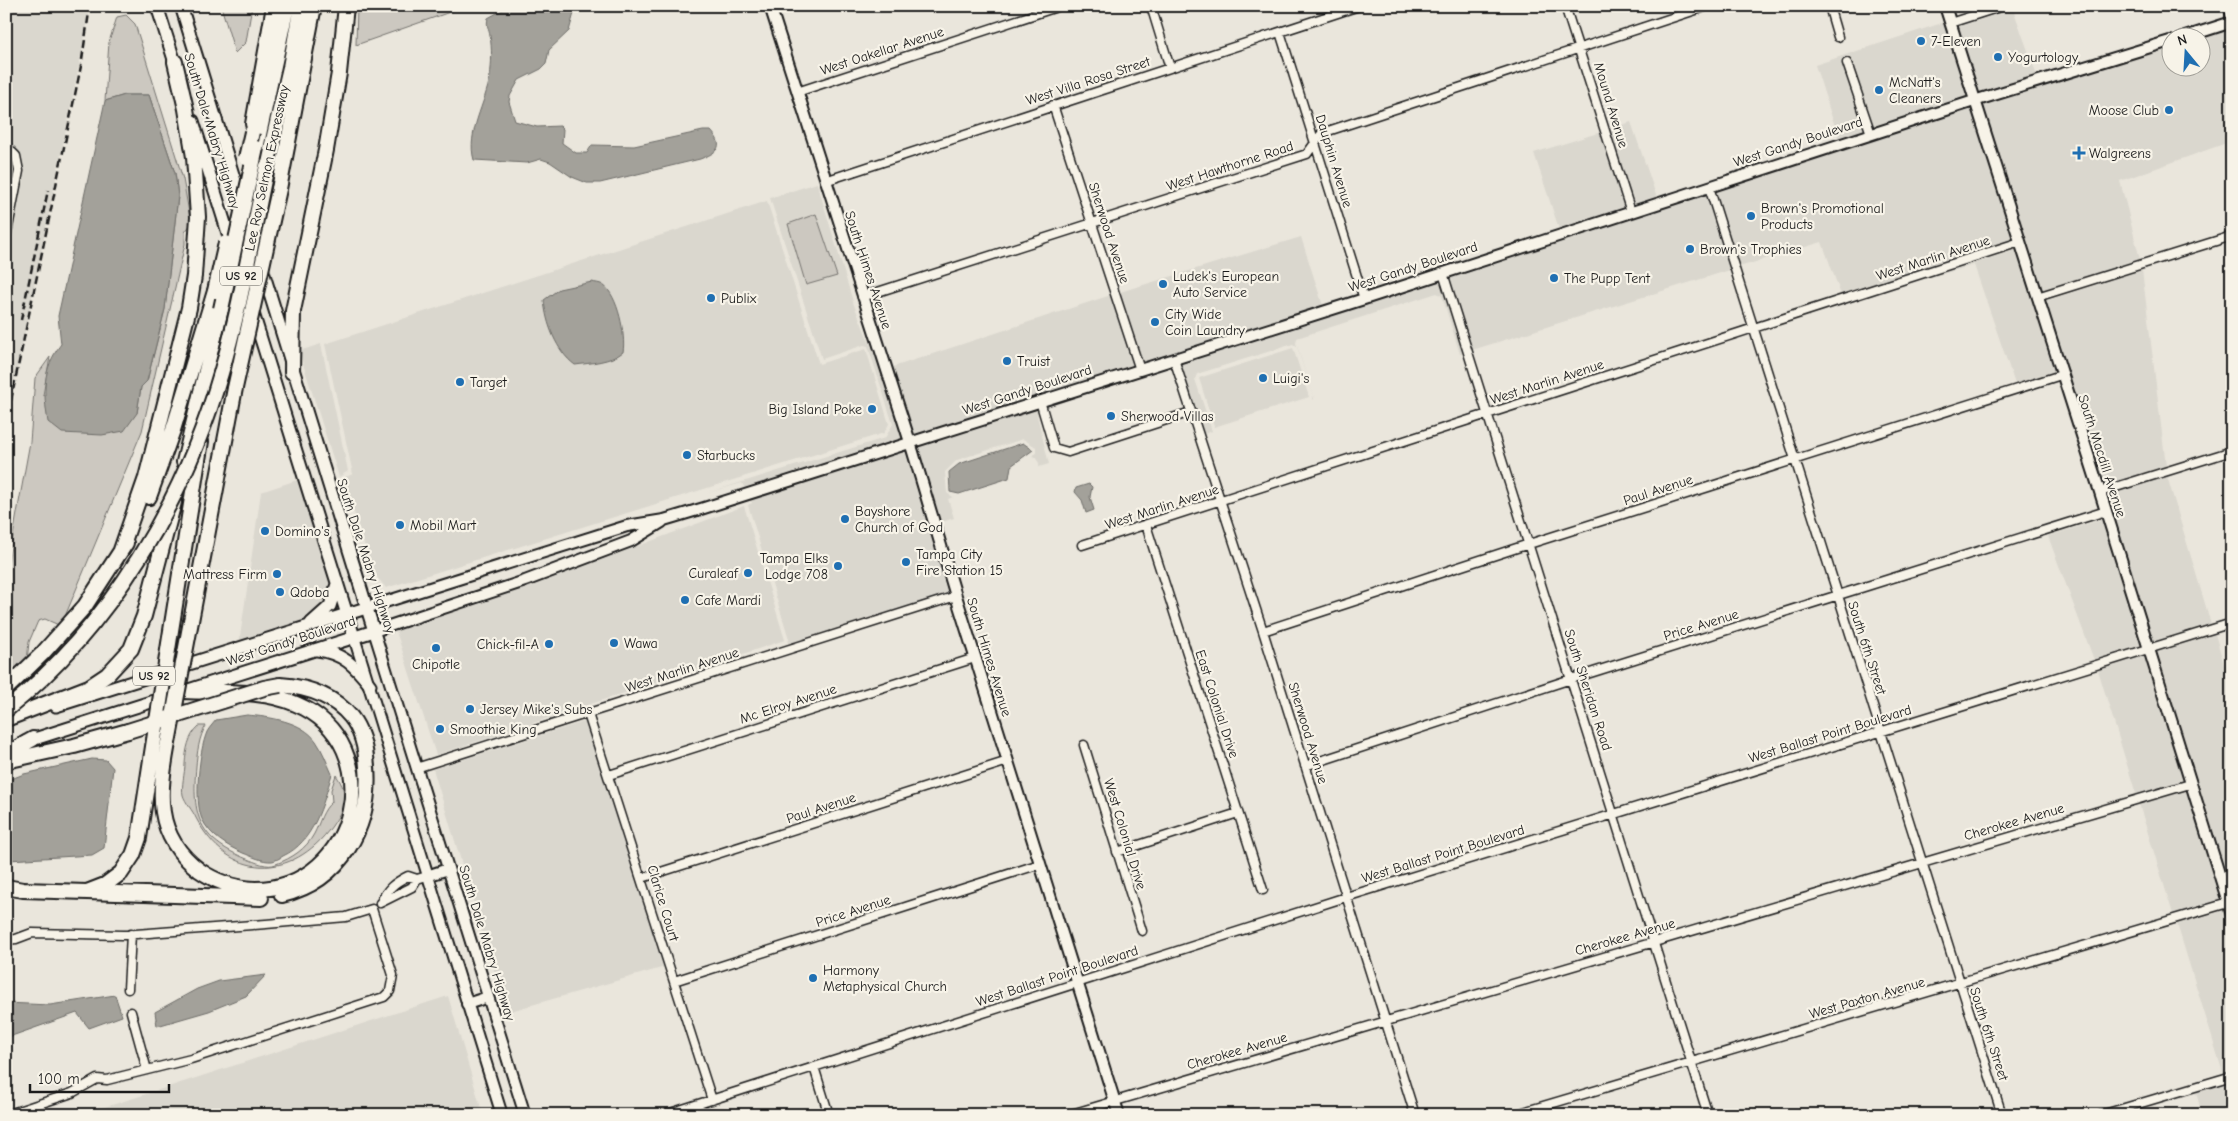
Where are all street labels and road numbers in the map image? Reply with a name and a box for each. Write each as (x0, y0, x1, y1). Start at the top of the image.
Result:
street label: West Oakellar Avenue (818, 23, 946, 79)
street label: South Dale Mabry Highway (180, 51, 244, 212)
street label: West Villa Rosa Street (1024, 53, 1153, 109)
street label: Mound Avenue (1590, 60, 1632, 150)
street label: Lee Roy Selmon Expressway (241, 83, 293, 253)
street label: Dauphin Avenue (1312, 112, 1356, 210)
street label: West Gandy Boulevard (1731, 113, 1865, 171)
street label: West Hawthorne Road (1164, 137, 1296, 195)
street label: Sherwood Avenue (1085, 180, 1133, 286)
street label: South Himes Avenue (841, 209, 895, 331)
street label: West Marlin Avenue (1874, 232, 1992, 284)
street label: West Gandy Boulevard (1346, 238, 1480, 296)
road number: US 92 (220, 266, 262, 286)
street label: West Marlin Avenue (1488, 356, 1606, 408)
street label: West Gandy Boulevard (960, 361, 1094, 419)
street label: South Macdill Avenue (2074, 392, 2130, 520)
street label: Paul Avenue (1621, 471, 1695, 509)
street label: South Dale Mabry Highway (333, 476, 399, 636)
street label: West Marlin Avenue (1103, 481, 1221, 533)
street label: South Himes Avenue (963, 595, 1015, 719)
street label: South 6th Street (1844, 599, 1890, 698)
street label: Price Avenue (1661, 606, 1741, 644)
street label: West Gandy Boulevard (224, 612, 358, 670)
street label: South Sheridan Road (1560, 627, 1616, 753)
street label: West Marlin Avenue (623, 644, 741, 696)
street label: East Colonial Drive (1192, 648, 1242, 760)
road number: US 92 (133, 666, 175, 686)
street label: Mc Elroy Avenue (737, 680, 839, 728)
street label: Sherwood Avenue (1284, 680, 1332, 786)
street label: West Ballast Point Boulevard (1747, 701, 1913, 767)
street label: West Colonial Drive (1100, 776, 1150, 892)
street label: Paul Avenue (784, 789, 858, 827)
street label: Cherokee Avenue (1962, 800, 2066, 844)
street label: West Ballast Point Boulevard (1360, 821, 1526, 887)
street label: South Dale Mabry Highway (455, 863, 519, 1024)
street label: Clarice Court (643, 863, 683, 944)
street label: Price Avenue (813, 891, 893, 931)
street label: Cherokee Avenue (1573, 915, 1677, 959)
street label: West Ballast Point Boulevard (974, 942, 1140, 1010)
street label: West Paxton Avenue (1807, 973, 1927, 1023)
street label: South 6th Street (1966, 985, 2012, 1084)
street label: Cherokee Avenue (1185, 1029, 1289, 1073)

